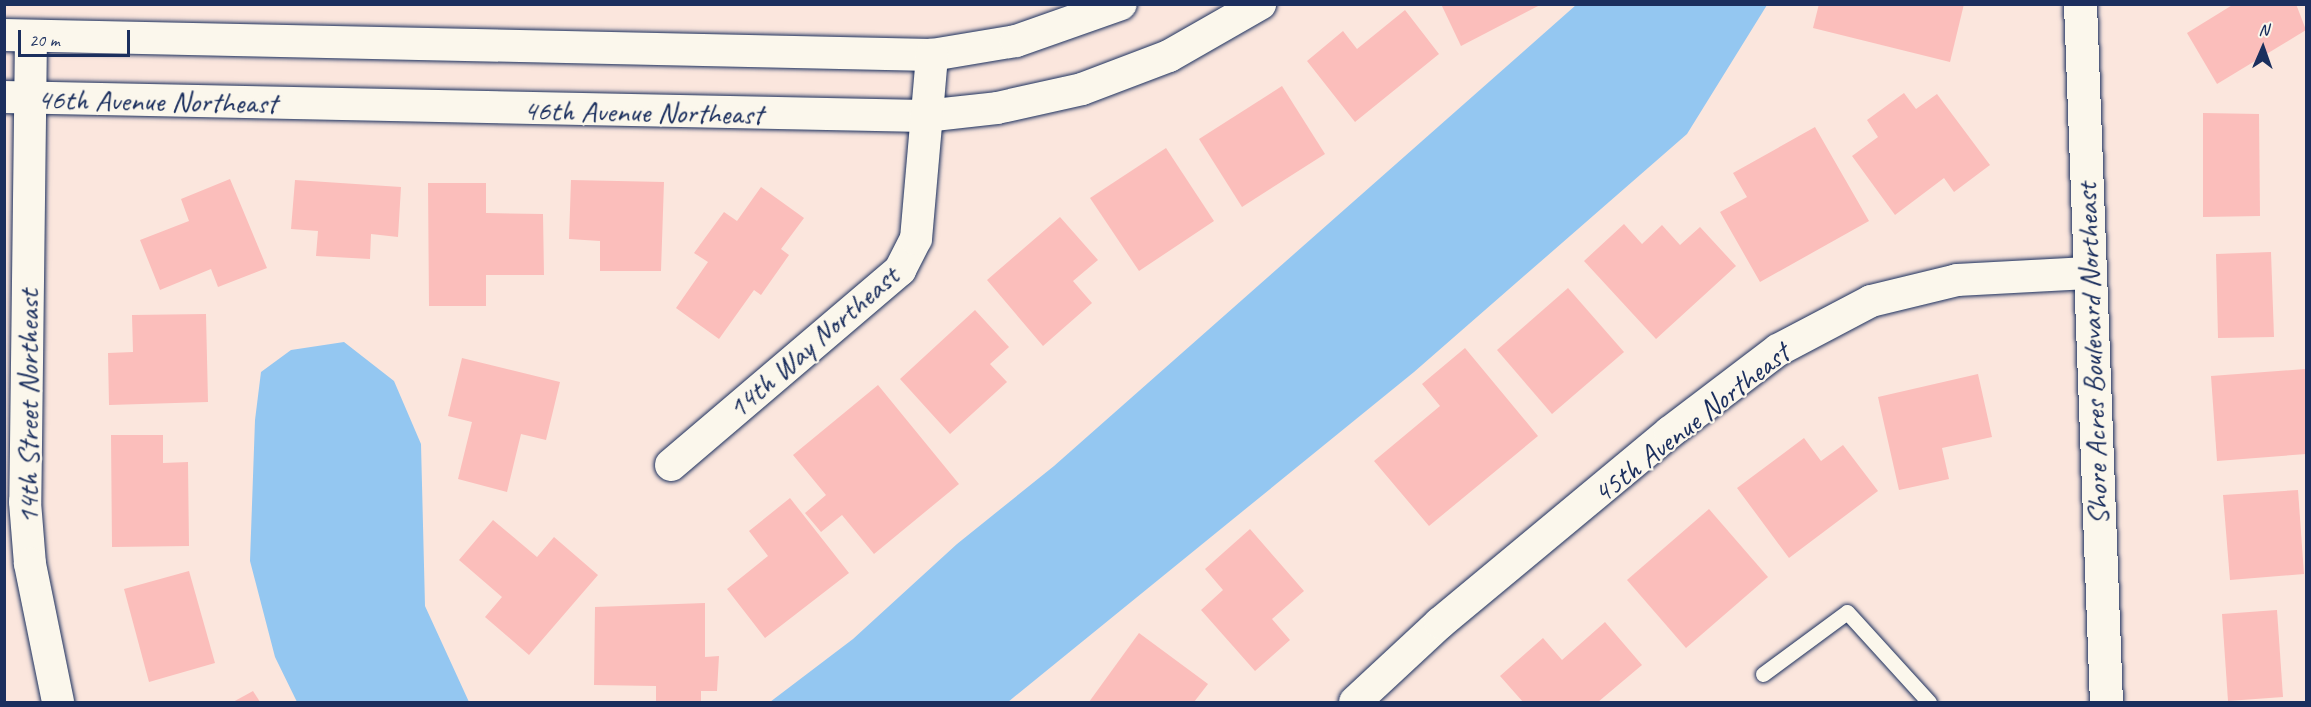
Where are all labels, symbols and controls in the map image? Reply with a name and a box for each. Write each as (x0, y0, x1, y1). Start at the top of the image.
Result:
scale bar (21, 18, 134, 56)
north arrow (2233, 18, 2293, 78)
text: N (2258, 20, 2269, 40)
text: 20 m (29, 29, 60, 51)
street label: 46th Avenue Northeast (37, 81, 277, 121)
street label: 46th Avenue Northeast (523, 92, 763, 132)
street label: Shore Acres Boulevard Northeast (2068, 183, 2116, 525)
street label: 14th Way Northeast (720, 258, 906, 426)
street label: 14th Street Northeast (10, 289, 46, 525)
street label: 45th Avenue Northeast (1586, 335, 1796, 511)

